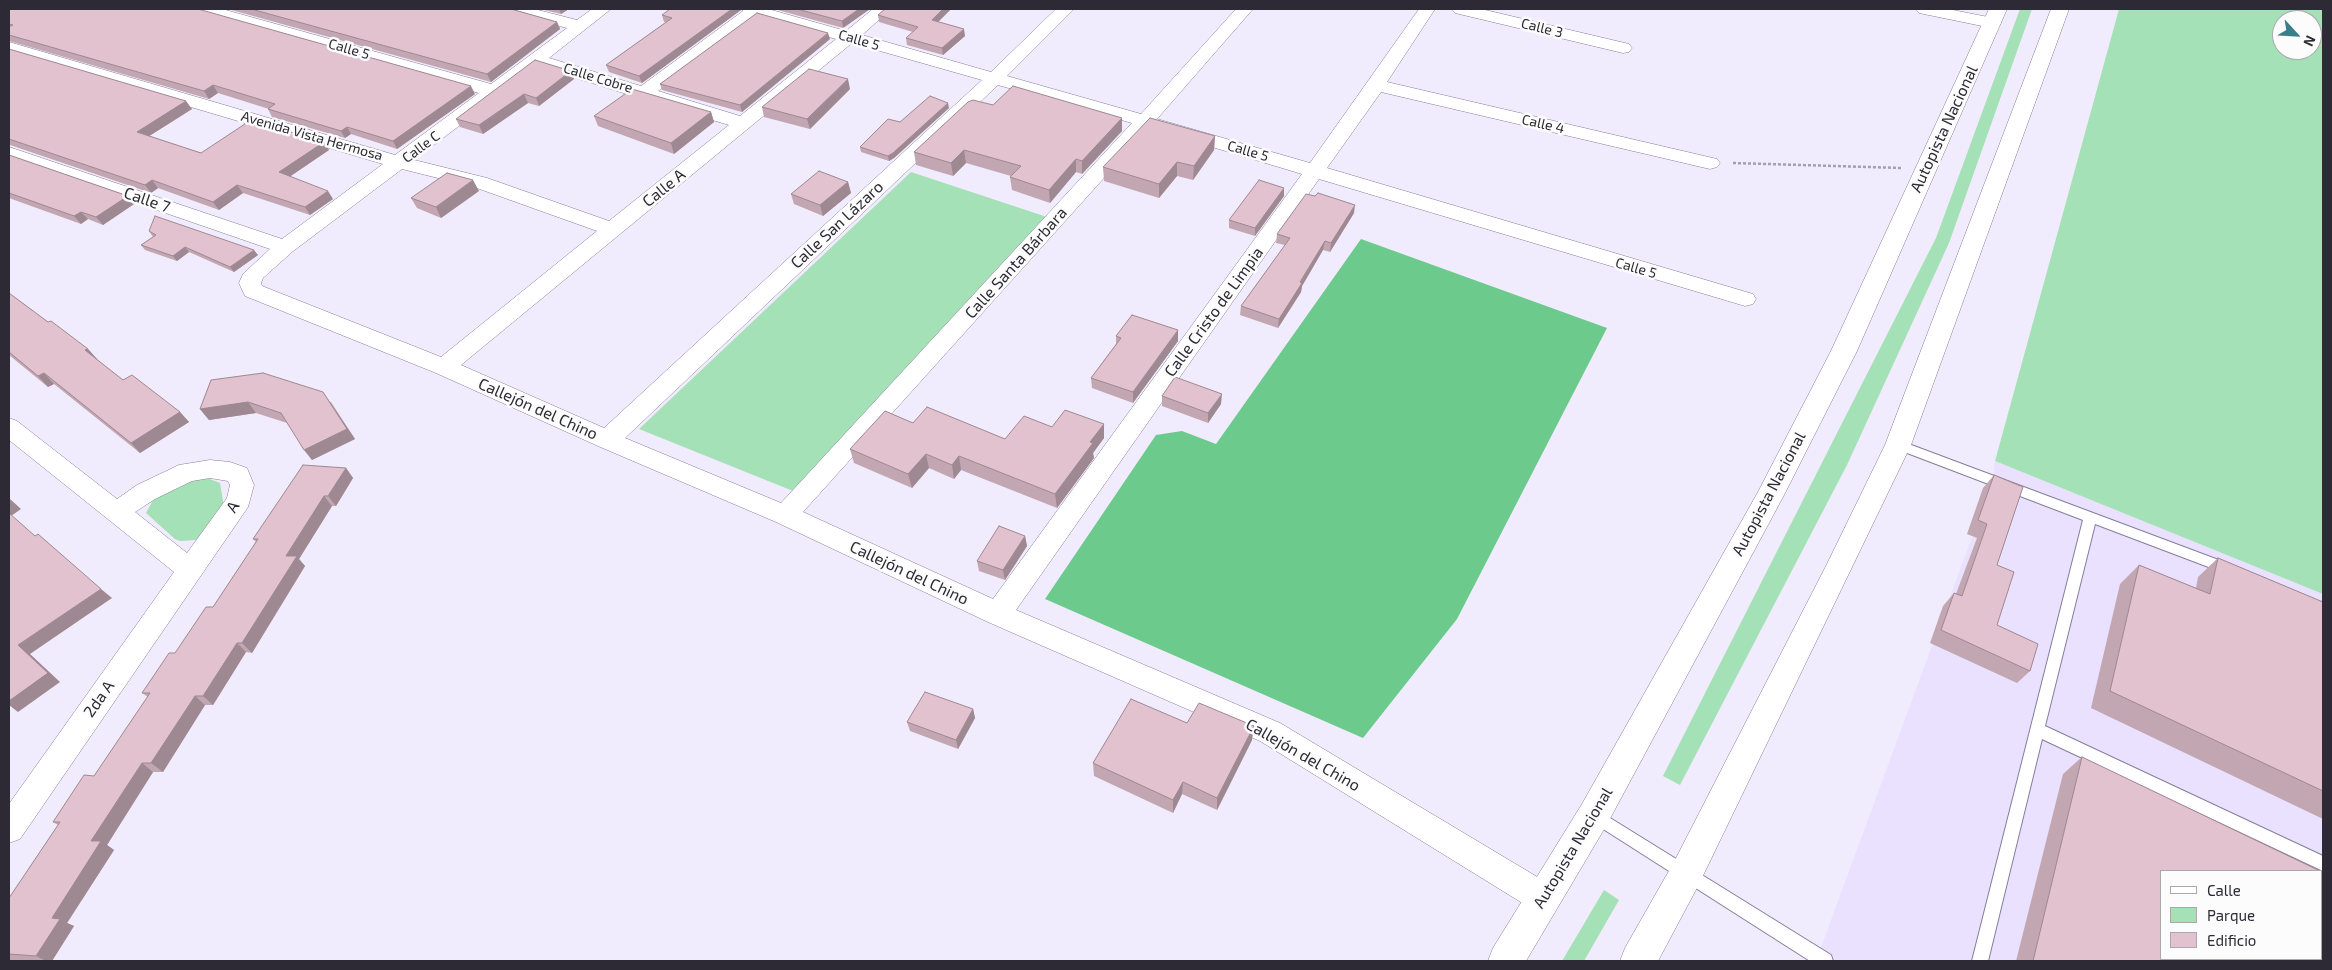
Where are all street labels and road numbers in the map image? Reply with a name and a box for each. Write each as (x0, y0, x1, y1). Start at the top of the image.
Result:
street label: Calle 3 (1519, 15, 1565, 41)
street label: Calle 5 (836, 26, 882, 54)
street label: Calle 5 (326, 35, 372, 63)
street label: Calle Cobre (561, 60, 635, 96)
street label: Autopista Nacional (1906, 62, 1982, 196)
street label: Avenida Vista Hermosa (239, 108, 385, 164)
street label: Calle 4 (1520, 111, 1566, 137)
street label: Calle C (399, 127, 443, 167)
street label: Calle 5 (1225, 137, 1271, 165)
street label: Calle A (639, 165, 689, 211)
street label: Calle San Lázaro (787, 177, 887, 273)
street label: Calle 7 (121, 183, 173, 217)
street label: Calle Santa Bárbara (961, 203, 1071, 323)
street label: Calle Cristo de Limpia (1161, 243, 1267, 381)
street label: Calle 5 (1613, 254, 1659, 282)
street label: Callejón del Chino (475, 374, 601, 444)
street label: Autopista Nacional (1728, 429, 1810, 559)
street label: A (222, 498, 244, 516)
street label: Callejón del Chino (847, 537, 971, 609)
street label: 2da A (80, 677, 118, 721)
street label: Callejón del Chino (1242, 714, 1364, 796)
street label: Autopista Nacional (1529, 784, 1617, 912)

